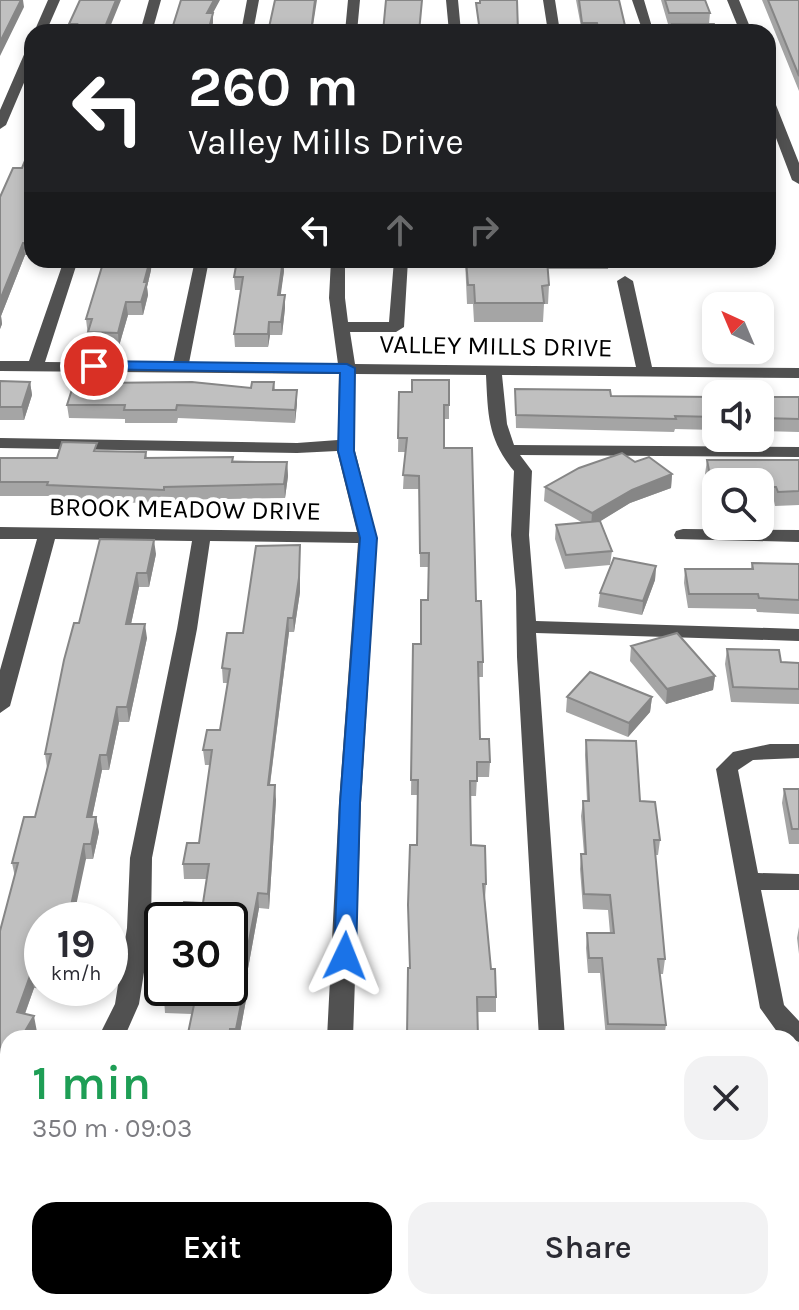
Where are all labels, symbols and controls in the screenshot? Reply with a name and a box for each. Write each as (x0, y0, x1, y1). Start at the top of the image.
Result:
text: 260 m (188, 54, 359, 119)
icon: left (56, 56, 160, 160)
text: Valley Mills Drive (188, 121, 464, 163)
icon: left (294, 208, 338, 252)
icon: ahead (378, 208, 422, 252)
icon: right (462, 208, 506, 252)
north arrow (702, 292, 774, 364)
map controls (702, 292, 774, 540)
street label: VALLEY MILLS DRIVE (379, 328, 613, 364)
pin (60, 332, 128, 400)
icon: arrive (72, 344, 116, 388)
button: sound (702, 380, 774, 452)
button: search (702, 468, 774, 540)
street label: BROOK MEADOW DRIVE (49, 491, 321, 527)
speed limit sign: 30 (144, 902, 248, 1006)
position arrow (303, 914, 387, 998)
text: 19 (57, 920, 95, 967)
text: km/h (51, 962, 101, 985)
text: 1 min (32, 1055, 151, 1111)
button: close (684, 1056, 768, 1140)
text: 350 m · 09:03 (32, 1113, 192, 1144)
button: Exit (32, 1202, 392, 1294)
button: Share (408, 1202, 768, 1294)

